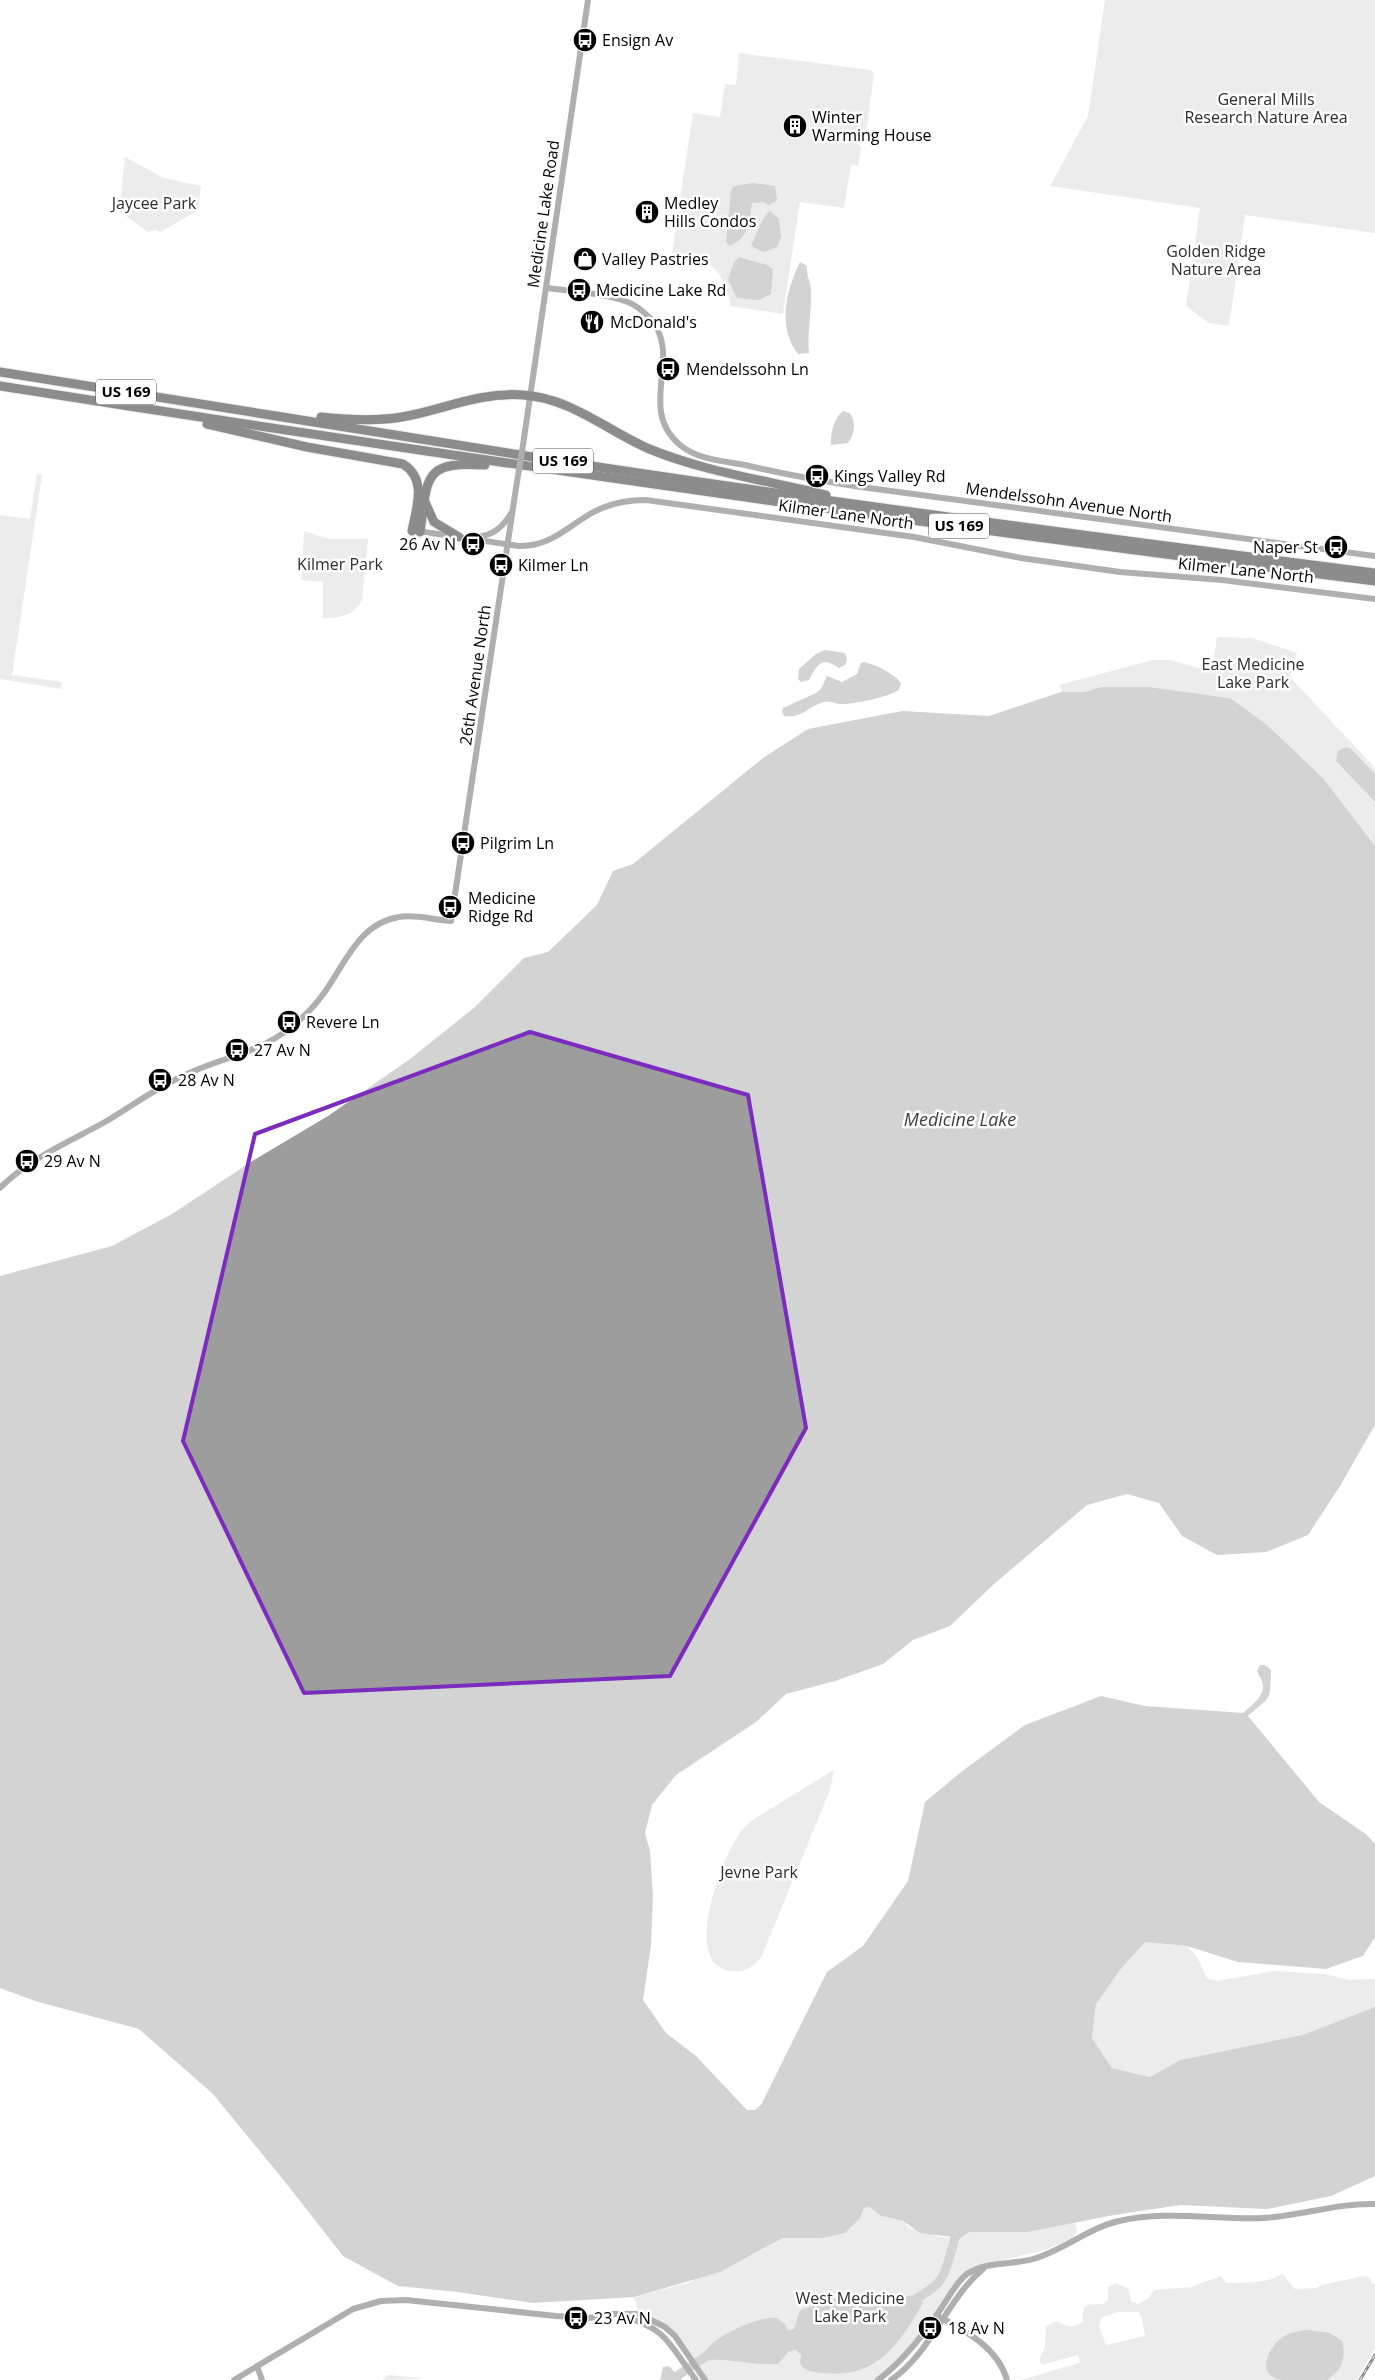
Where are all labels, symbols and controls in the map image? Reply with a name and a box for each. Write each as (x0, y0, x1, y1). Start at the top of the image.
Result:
bus stop icon: Ensign Av (572, 27, 598, 53)
place label: Ensign Av (602, 29, 673, 51)
park label: General Mills Research Nature Area (1184, 88, 1348, 128)
place label: Winter Warming House (812, 106, 932, 146)
building icon: Winter Warming House (782, 113, 808, 139)
street label: Medicine Lake Road (522, 139, 564, 289)
park label: Jaycee Park (110, 192, 197, 214)
place label: Medley Hills Condos (664, 192, 756, 232)
building icon: Medley Hills Condos (634, 199, 660, 225)
park label: Golden Ridge Nature Area (1166, 240, 1266, 280)
shop icon: Valley Pastries (572, 246, 598, 272)
place label: Valley Pastries (602, 248, 709, 270)
bus stop icon: Medicine Lake Rd (566, 277, 592, 303)
place label: Medicine Lake Rd (596, 279, 726, 301)
restaurant icon: McDonald's (579, 309, 605, 335)
place label: McDonald's (610, 311, 697, 333)
bus stop icon: Mendelssohn Ln (655, 356, 681, 382)
place label: Mendelssohn Ln (686, 358, 809, 380)
road number: US 169 (96, 380, 156, 404)
road number: US 169 (533, 448, 593, 474)
bus stop icon: Kings Valley Rd (804, 463, 830, 489)
place label: Kings Valley Rd (834, 465, 945, 487)
street label: Mendelssohn Avenue North (964, 477, 1174, 527)
street label: Kilmer Lane North (777, 494, 915, 534)
road number: US 169 (929, 514, 989, 538)
bus stop icon: 26 Av N (460, 531, 486, 557)
place label: 26 Av N (399, 533, 456, 555)
bus stop icon: Naper St (1323, 534, 1349, 560)
place label: Naper St (1253, 536, 1318, 558)
bus stop icon: Kilmer Ln (488, 552, 514, 578)
street label: Kilmer Lane North (1177, 552, 1315, 588)
park label: Kilmer Park (297, 553, 384, 575)
place label: Kilmer Ln (518, 554, 589, 576)
street label: 26th Avenue North (454, 603, 496, 747)
park label: East Medicine Lake Park (1202, 653, 1305, 693)
bus stop icon: Pilgrim Ln (450, 830, 476, 856)
place label: Pilgrim Ln (480, 832, 554, 854)
place label: Medicine Ridge Rd (468, 887, 536, 927)
bus stop icon: Medicine Ridge Rd (437, 894, 463, 920)
bus stop icon: Revere Ln (276, 1009, 302, 1035)
place label: Revere Ln (306, 1011, 380, 1033)
bus stop icon: 27 Av N (224, 1037, 250, 1063)
place label: 27 Av N (254, 1039, 311, 1061)
bus stop icon: 28 Av N (147, 1067, 173, 1093)
place label: 28 Av N (178, 1069, 235, 1091)
water label: Medicine Lake (904, 1107, 1016, 1131)
bus stop icon: 29 Av N (14, 1148, 40, 1174)
place label: 29 Av N (44, 1150, 101, 1172)
park label: Jevne Park (718, 1861, 798, 1883)
park label: West Medicine Lake Park (796, 2287, 904, 2327)
bus stop icon: 23 Av N (563, 2305, 589, 2331)
place label: 23 Av N (594, 2307, 651, 2329)
bus stop icon: 18 Av N (917, 2315, 943, 2341)
place label: 18 Av N (948, 2317, 1005, 2339)

